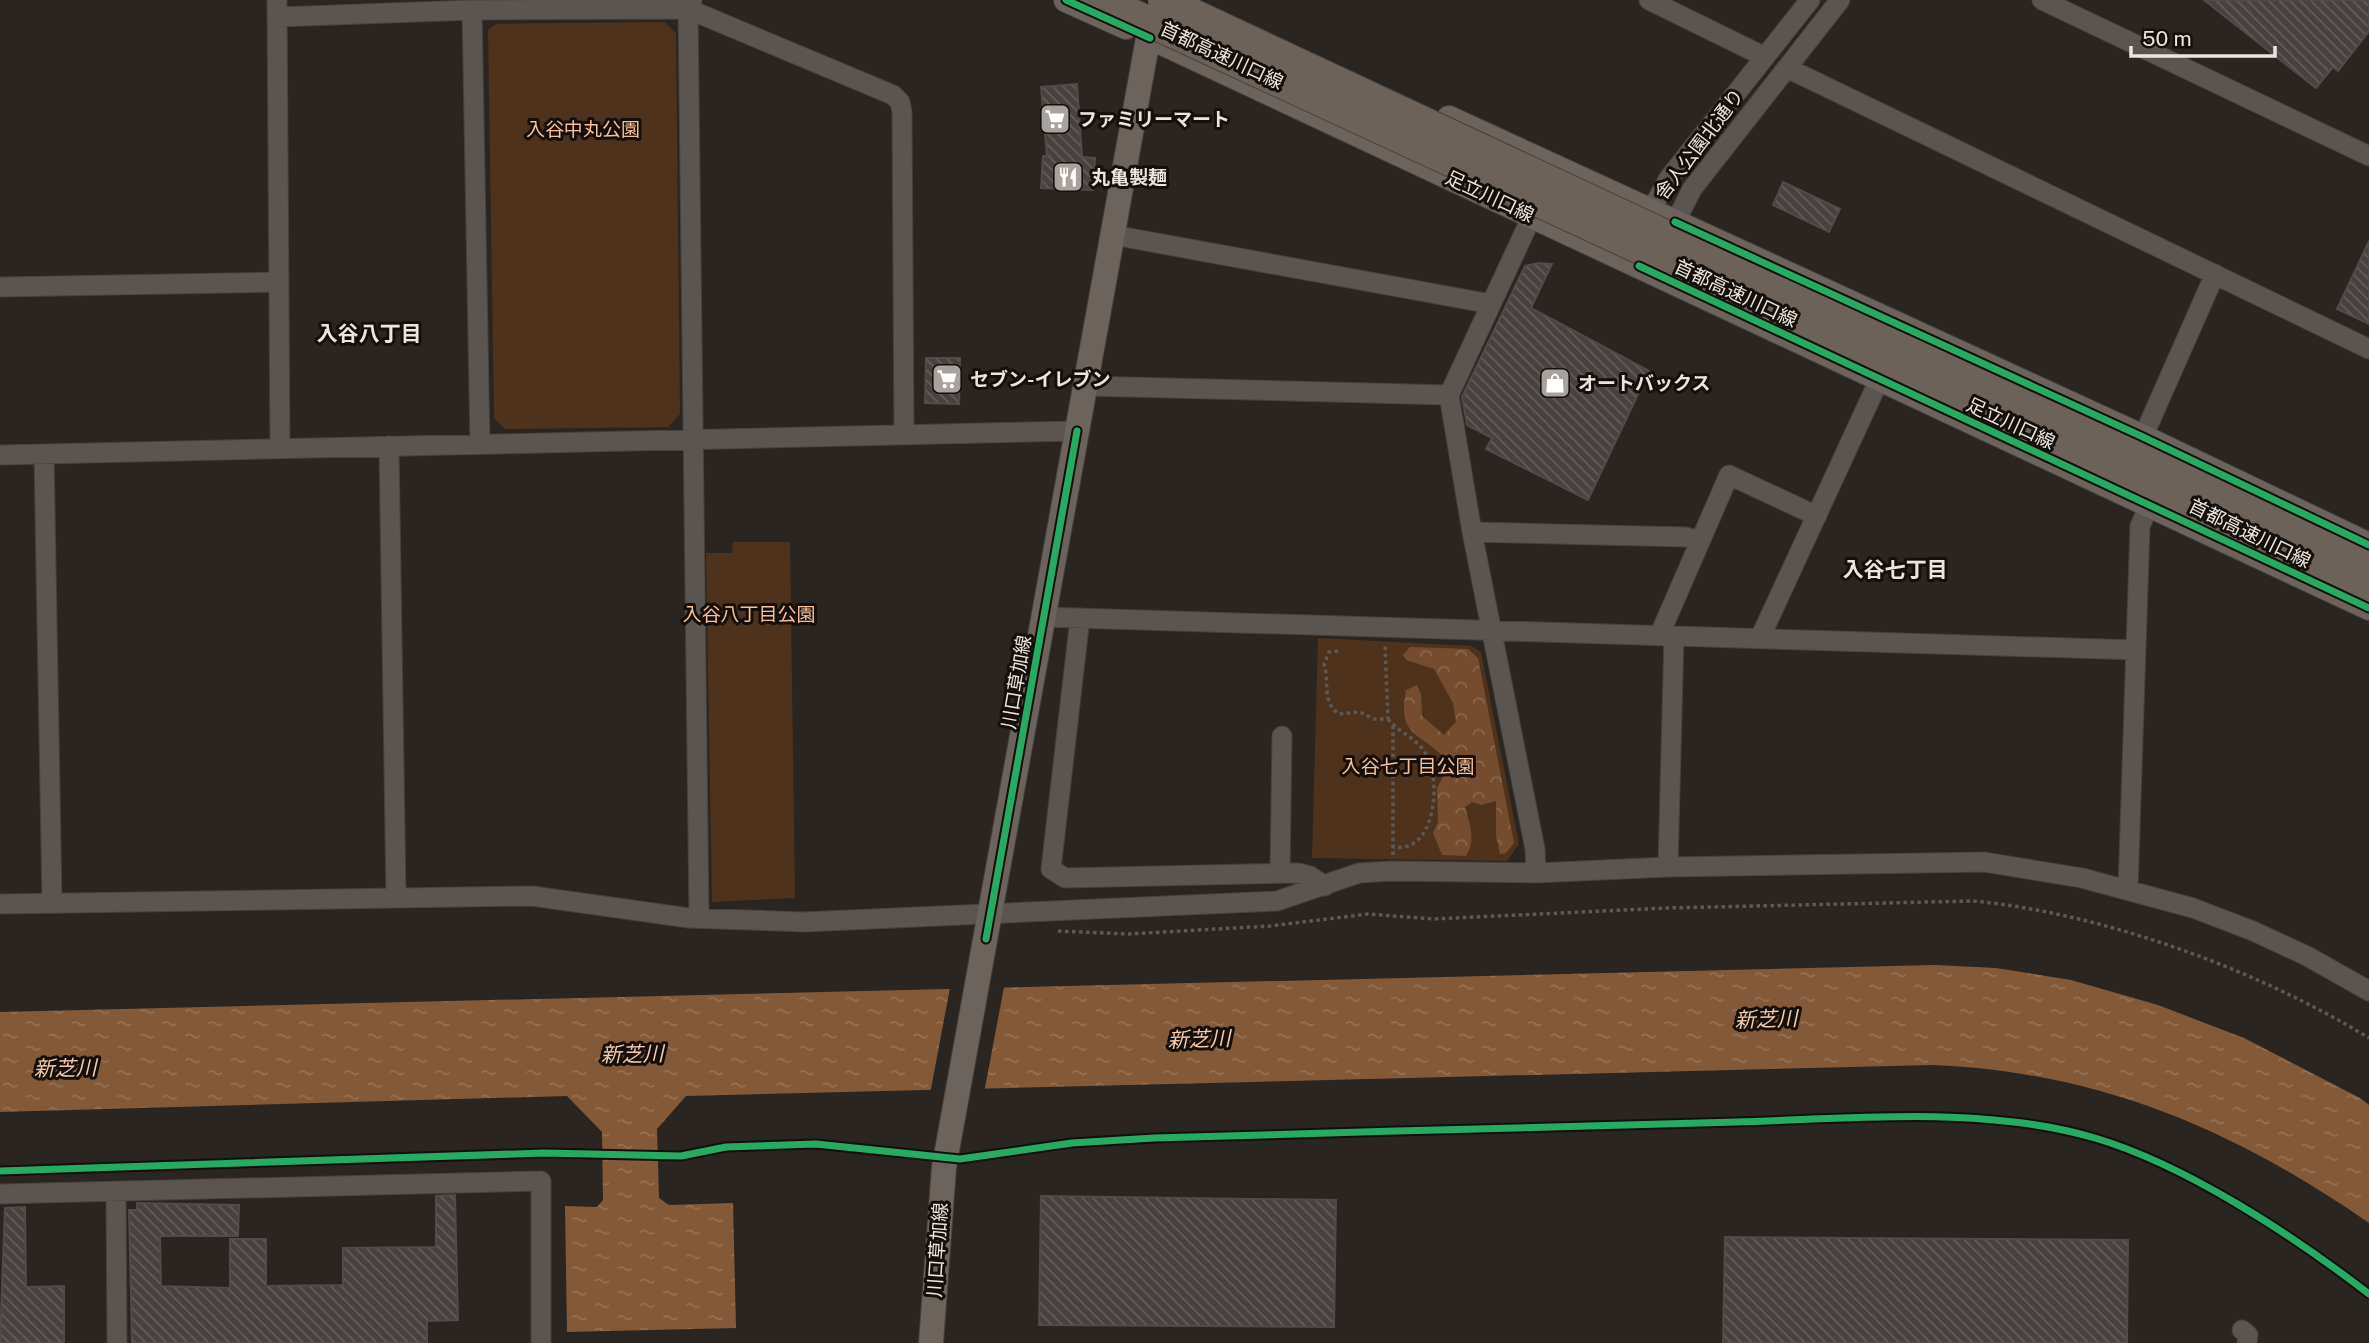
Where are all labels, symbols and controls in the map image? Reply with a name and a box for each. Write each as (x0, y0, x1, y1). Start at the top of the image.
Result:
scale bar (2131, 14, 2274, 58)
street label: 首都高速川口線 (1157, 17, 1287, 93)
text: 50 m (2142, 26, 2192, 51)
street label: 舎人公園北通り (1650, 84, 1748, 204)
supermarket icon: ファミリーマート (1038, 102, 1072, 136)
place label: ファミリーマート (1078, 108, 1230, 130)
park label: 入谷中丸公園 (526, 118, 640, 140)
restaurant icon: 丸亀製麺 (1051, 160, 1085, 194)
place label: 丸亀製麺 (1091, 166, 1167, 188)
street label: 足立川口線 (1442, 166, 1538, 226)
street label: 首都高速川口線 (1671, 255, 1801, 331)
district label: 入谷八丁目 (317, 321, 422, 346)
supermarket icon: セブン-イレブン (930, 362, 964, 396)
shop icon: オートバックス (1538, 366, 1572, 400)
place label: セブン-イレブン (970, 368, 1110, 390)
place label: オートバックス (1578, 372, 1710, 394)
street label: 足立川口線 (1963, 393, 2059, 453)
street label: 首都高速川口線 (2185, 494, 2315, 572)
district label: 入谷七丁目 (1843, 557, 1948, 582)
park label: 入谷八丁目公園 (682, 603, 816, 625)
street label: 川口草加線 (997, 633, 1035, 731)
park label: 入谷七丁目公園 (1341, 755, 1475, 777)
water label: 新芝川 (1734, 1005, 1800, 1033)
water label: 新芝川 (1167, 1025, 1233, 1053)
water label: 新芝川 (600, 1041, 666, 1067)
water label: 新芝川 (33, 1055, 99, 1081)
street label: 川口草加線 (923, 1202, 951, 1298)

